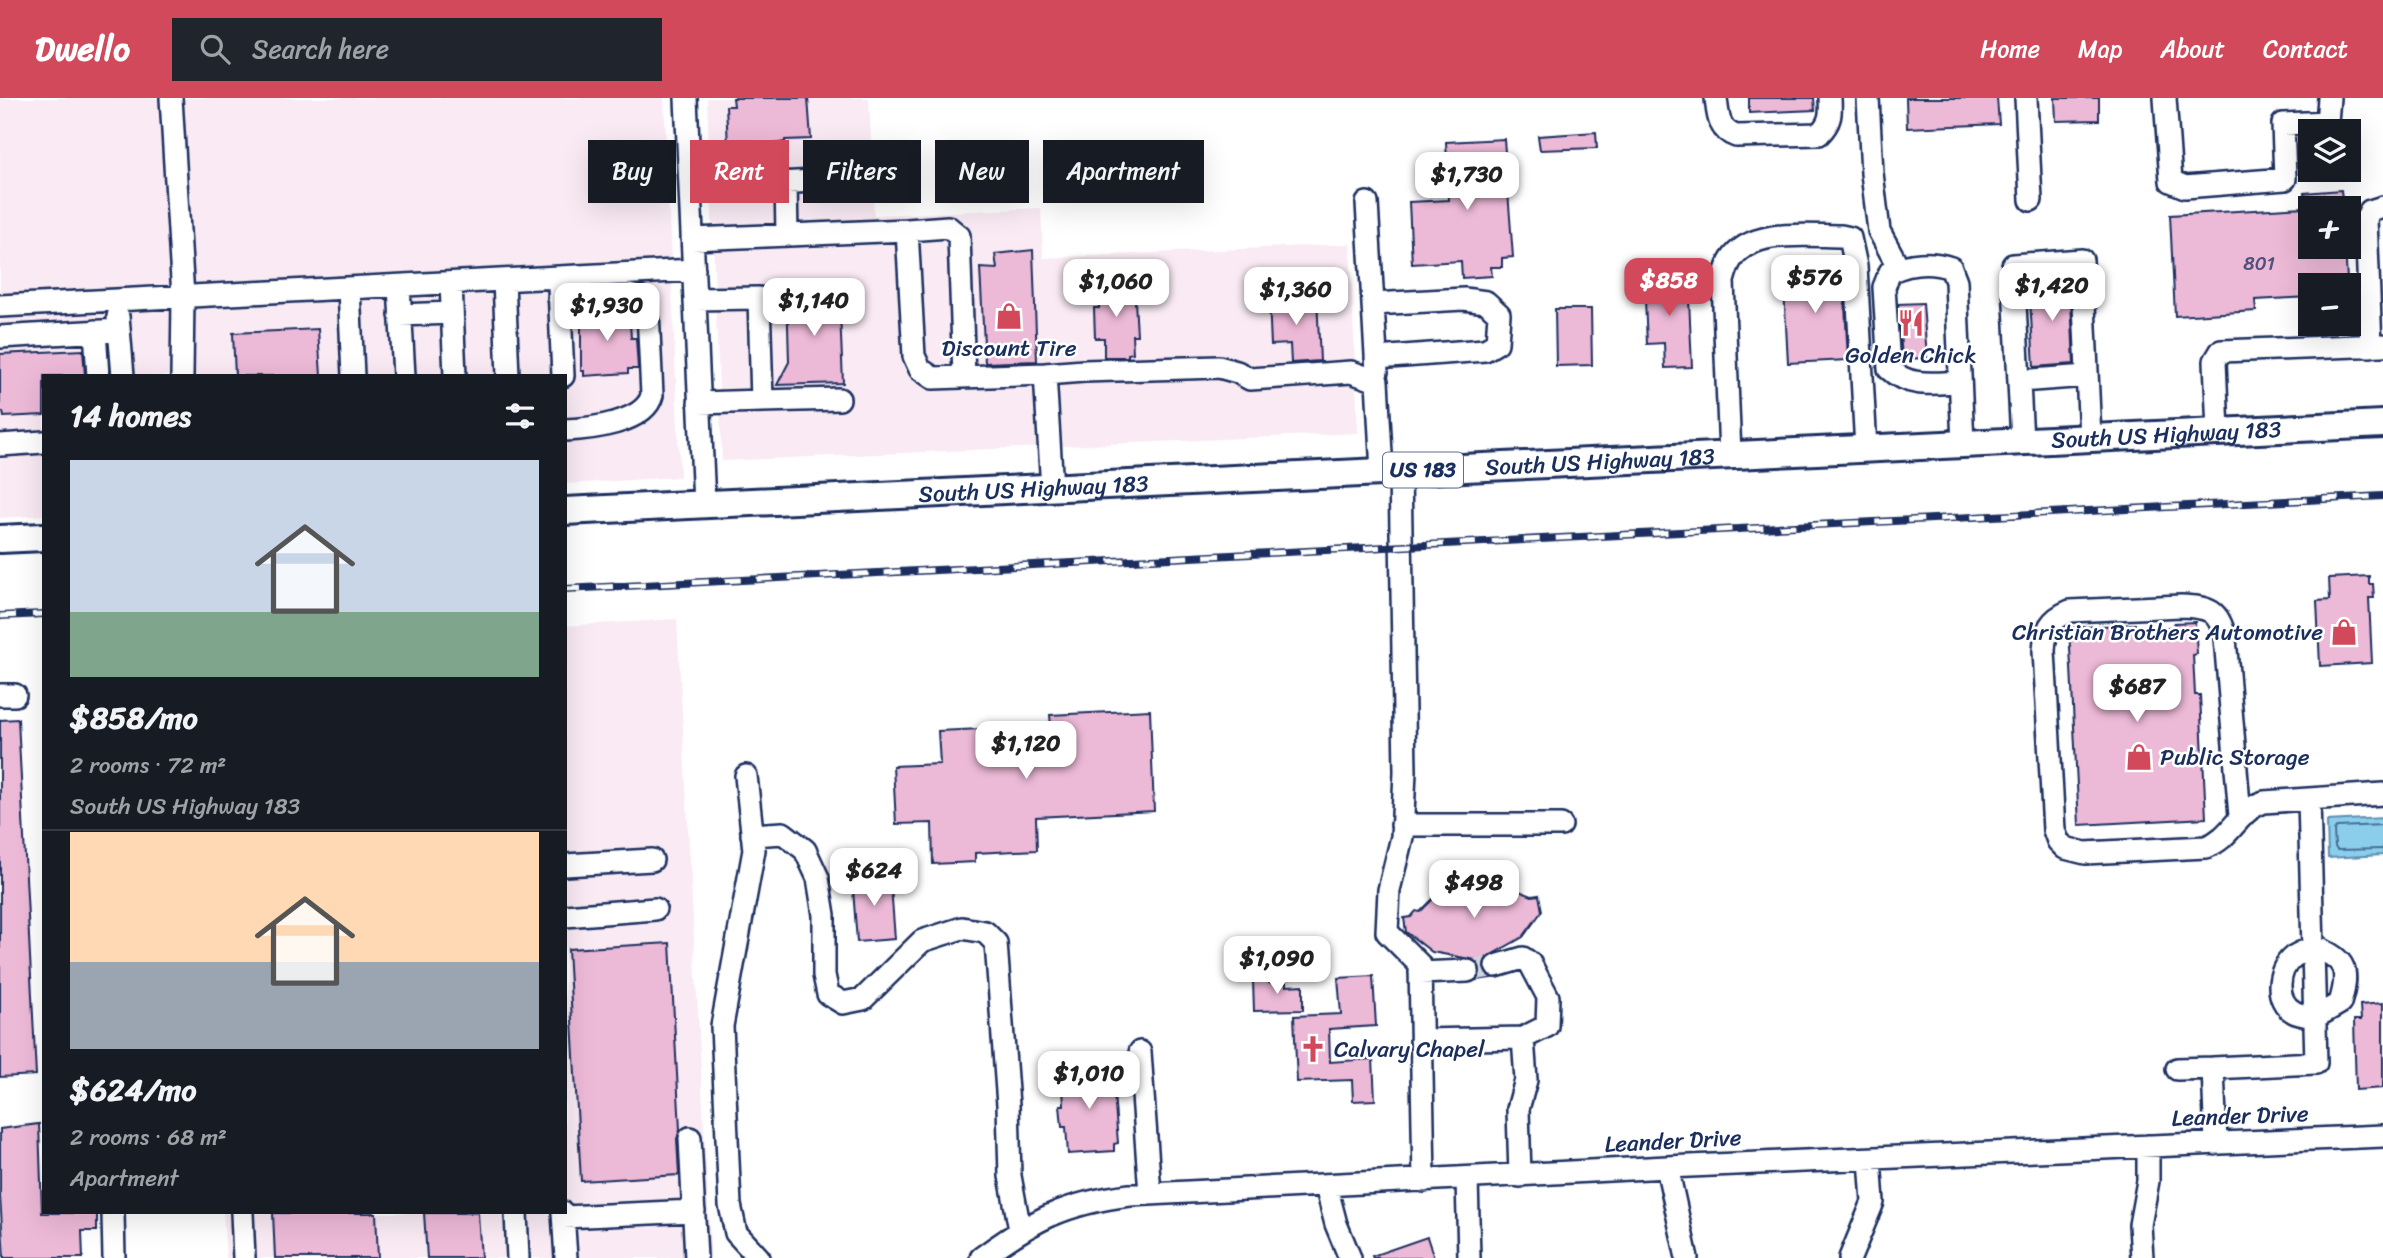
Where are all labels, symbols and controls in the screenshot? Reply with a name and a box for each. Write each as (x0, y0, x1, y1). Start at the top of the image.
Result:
search box (172, 18, 662, 81)
text: Dwello (35, 20, 130, 78)
text: Search here (252, 26, 389, 72)
text: Home (1980, 28, 2040, 70)
text: Map (2078, 28, 2122, 70)
text: About (2160, 28, 2225, 70)
text: Contact (2263, 28, 2348, 70)
icon: search (196, 30, 234, 68)
map controls (2298, 119, 2361, 336)
button: layers (2298, 119, 2361, 182)
chip: Buy (588, 140, 676, 203)
chip: Rent (690, 140, 789, 203)
chip: Filters (803, 140, 921, 203)
chip: New (935, 140, 1029, 203)
chip: Apartment (1043, 140, 1204, 203)
pin: $1,730 (1410, 152, 1524, 212)
text: $1,730 (1431, 154, 1503, 195)
button: + (2298, 196, 2361, 259)
house number: 801 (2243, 247, 2275, 280)
pin: $576 (1774, 256, 1856, 315)
text: $576 (1787, 257, 1843, 298)
pin: $858 (1628, 258, 1710, 318)
pin: $1,060 (1059, 260, 1173, 319)
text: $858 (1640, 260, 1698, 301)
text: $1,060 (1079, 261, 1153, 302)
pin: $1,420 (1995, 264, 2109, 323)
text: $1,420 (2015, 265, 2089, 306)
pin: $1,360 (1239, 268, 1353, 327)
text: $1,360 (1260, 269, 1332, 310)
button: − (2298, 273, 2361, 336)
pin: $1,140 (757, 278, 871, 338)
text: $1,140 (779, 280, 849, 321)
pin: $1,930 (550, 284, 664, 343)
text: $1,930 (571, 285, 643, 326)
shop icon: Discount Tire (994, 301, 1024, 331)
restaurant icon: Golden Chick (1896, 308, 1926, 338)
place label: Discount Tire (941, 328, 1077, 369)
place label: Golden Chick (1845, 335, 1977, 376)
text: 14 homes (70, 389, 191, 443)
icon: filters (501, 397, 539, 435)
street label: South US Highway 183 (2050, 408, 2283, 460)
street label: South US Highway 183 (1484, 435, 1716, 487)
road number: US 183 (1383, 452, 1463, 488)
street label: South US Highway 183 (917, 463, 1150, 515)
icon: home (242, 506, 368, 632)
place label: Christian Brothers Automotive (2012, 612, 2323, 653)
shop icon: Christian Brothers Automotive (2329, 617, 2359, 647)
pin: $687 (2096, 664, 2178, 724)
text: $687 (2109, 666, 2165, 707)
text: $858/mo (70, 691, 198, 745)
pin: $1,120 (969, 722, 1083, 781)
text: $1,120 (991, 723, 1061, 764)
place label: Public Storage (2160, 737, 2310, 778)
shop icon: Public Storage (2124, 742, 2154, 772)
text: 2 rooms · 72 m² (70, 745, 226, 786)
text: South US Highway 183 (70, 786, 300, 827)
pin: $624 (833, 848, 915, 908)
text: $624 (846, 850, 902, 891)
pin: $498 (1433, 860, 1515, 920)
text: $498 (1445, 862, 1503, 903)
icon: home (242, 878, 368, 1004)
pin: $1,090 (1220, 936, 1334, 996)
text: $1,090 (1240, 938, 1314, 979)
place label: Calvary Chapel (1334, 1029, 1485, 1070)
church icon: Calvary Chapel (1298, 1034, 1328, 1064)
pin: $1,010 (1032, 1052, 1146, 1111)
text: $1,010 (1054, 1053, 1124, 1094)
text: $624/mo (70, 1063, 196, 1117)
street label: Leander Drive (2171, 1093, 2309, 1139)
text: 2 rooms · 68 m² (70, 1117, 227, 1158)
street label: Leander Drive (1603, 1117, 1743, 1165)
text: Apartment (70, 1158, 179, 1199)

